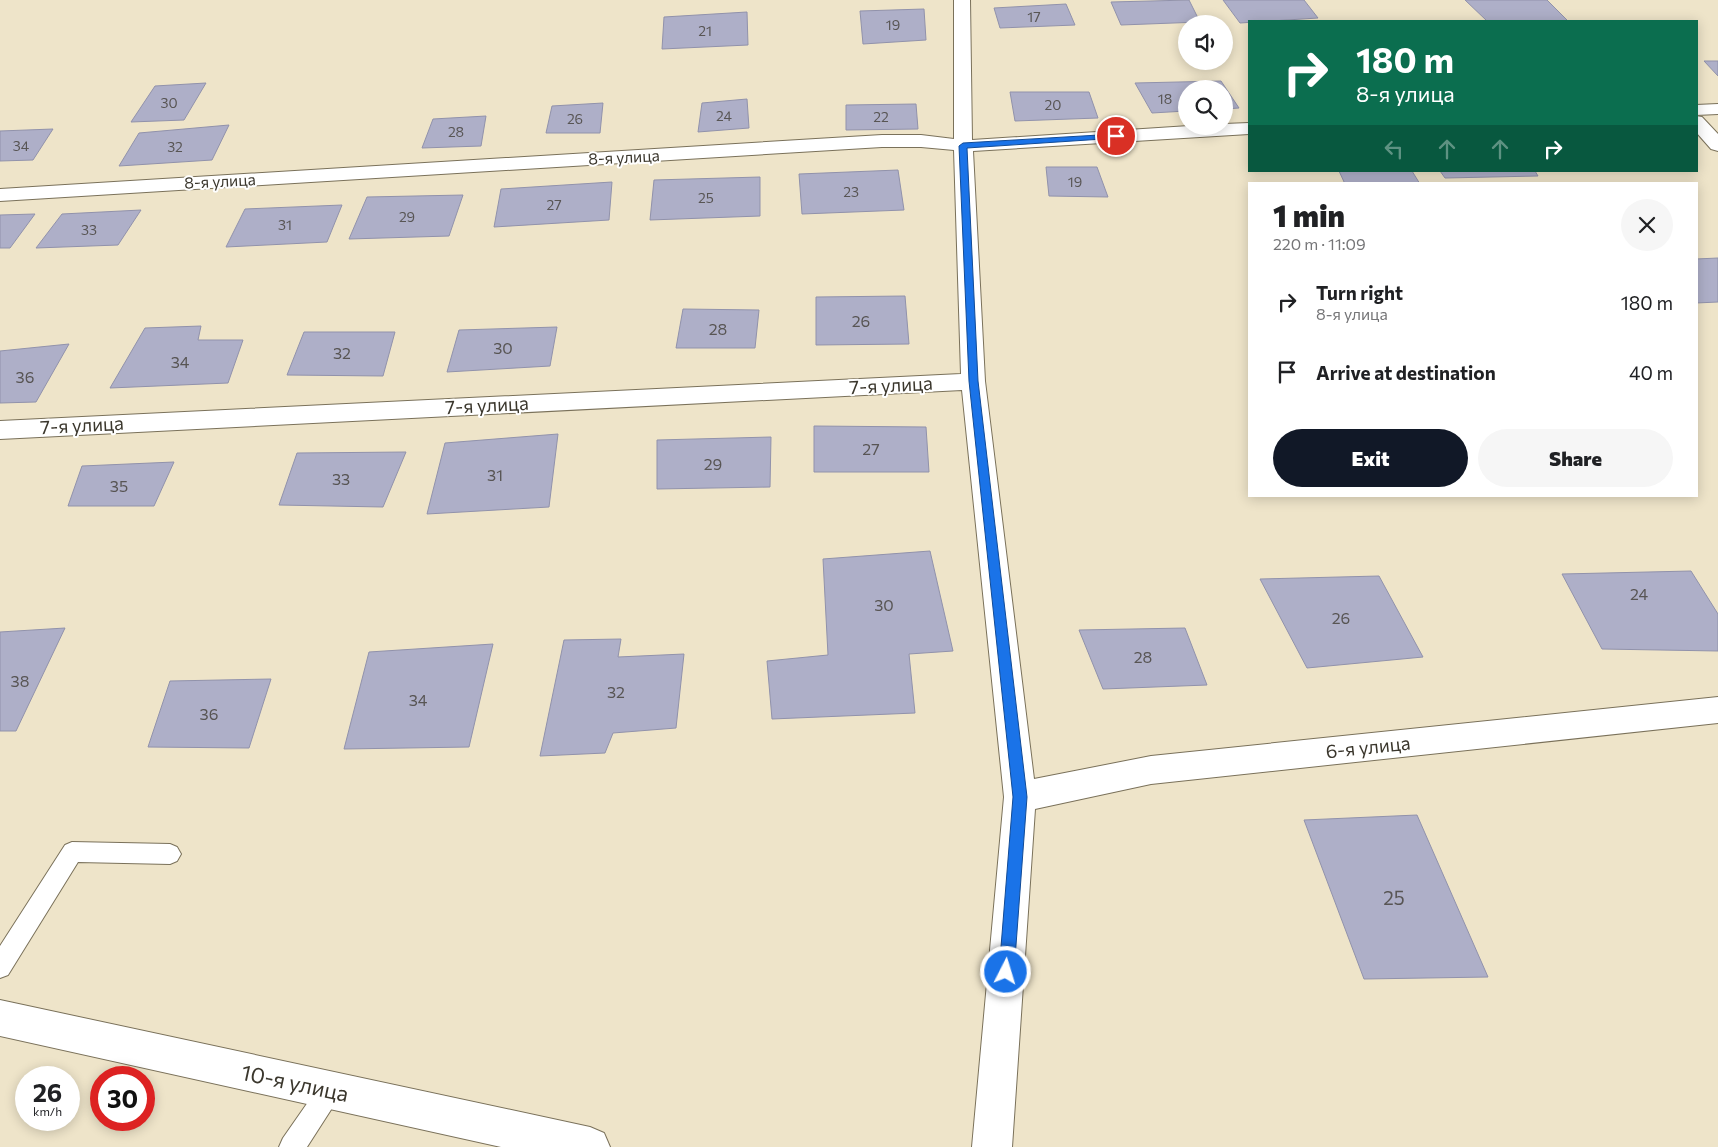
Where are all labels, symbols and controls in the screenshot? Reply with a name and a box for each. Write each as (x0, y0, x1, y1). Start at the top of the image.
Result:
house number: 17 (1027, 8, 1041, 25)
map controls (1178, 15, 1233, 135)
button: sound (1178, 15, 1233, 70)
house number: 19 (886, 16, 900, 33)
house number: 21 (698, 22, 712, 39)
text: 180 m (1356, 37, 1454, 80)
icon: right (1273, 40, 1338, 105)
button: search (1178, 80, 1233, 135)
text: 8-я улица (1356, 80, 1455, 107)
house number: 18 (1158, 90, 1172, 107)
house number: 30 (160, 94, 178, 111)
house number: 20 (1045, 96, 1061, 113)
house number: 24 (716, 107, 733, 124)
house number: 22 (873, 108, 889, 125)
house number: 26 (567, 110, 583, 127)
pin (1095, 115, 1137, 157)
icon: arrive (1102, 122, 1130, 150)
house number: 28 (448, 123, 464, 140)
icon: left (1380, 135, 1408, 163)
icon: ahead (1433, 135, 1461, 163)
icon: ahead (1486, 135, 1514, 163)
icon: right (1539, 135, 1567, 163)
house number: 34 (13, 137, 30, 154)
house number: 32 (167, 138, 183, 155)
street label: 8-я улица (588, 145, 660, 168)
street label: 8-я улица (184, 169, 256, 192)
house number: 19 (1068, 173, 1082, 190)
house number: 23 (843, 183, 859, 200)
house number: 25 (698, 189, 714, 206)
house number: 27 (546, 196, 562, 213)
text: 1 min (1273, 196, 1345, 233)
button: close (1621, 199, 1673, 251)
house number: 29 (399, 208, 415, 225)
house number: 31 (278, 216, 292, 233)
house number: 33 (81, 221, 97, 238)
text: 220 m · 11:09 (1273, 234, 1366, 253)
text: Turn right (1316, 281, 1403, 304)
icon: right (1273, 288, 1301, 316)
text: 180 m (1621, 291, 1673, 314)
text: 8-я улица (1316, 304, 1388, 323)
house number: 26 (852, 311, 870, 330)
house number: 28 (709, 319, 727, 338)
house number: 30 (493, 338, 513, 357)
house number: 32 (333, 343, 351, 362)
house number: 34 (171, 352, 190, 371)
icon: arrive (1273, 358, 1301, 386)
text: Arrive at destination (1316, 361, 1496, 384)
text: 40 m (1629, 361, 1673, 384)
house number: 36 (16, 367, 34, 386)
street label: 7-я улица (849, 371, 933, 398)
street label: 7-я улица (445, 391, 529, 418)
street label: 7-я улица (40, 411, 124, 438)
button: Exit (1273, 429, 1468, 487)
button: Share (1478, 429, 1673, 487)
house number: 27 (862, 439, 880, 458)
house number: 29 (704, 454, 722, 473)
house number: 31 (487, 465, 503, 484)
house number: 33 (332, 469, 350, 488)
house number: 35 (110, 476, 128, 495)
house number: 24 (1630, 584, 1648, 603)
house number: 30 (874, 595, 894, 614)
house number: 26 (1332, 608, 1350, 627)
house number: 28 (1134, 647, 1152, 666)
house number: 38 (11, 671, 29, 690)
house number: 32 (607, 682, 625, 701)
house number: 34 (409, 690, 428, 709)
house number: 36 (200, 704, 218, 723)
street label: 6-я улица (1324, 731, 1411, 762)
house number: 25 (1383, 886, 1405, 909)
position arrow (979, 945, 1031, 997)
street label: 10-я улица (239, 1058, 351, 1107)
speed limit sign: 30 (90, 1066, 155, 1131)
text: 26 (33, 1077, 62, 1107)
text: km/h (33, 1104, 62, 1118)

